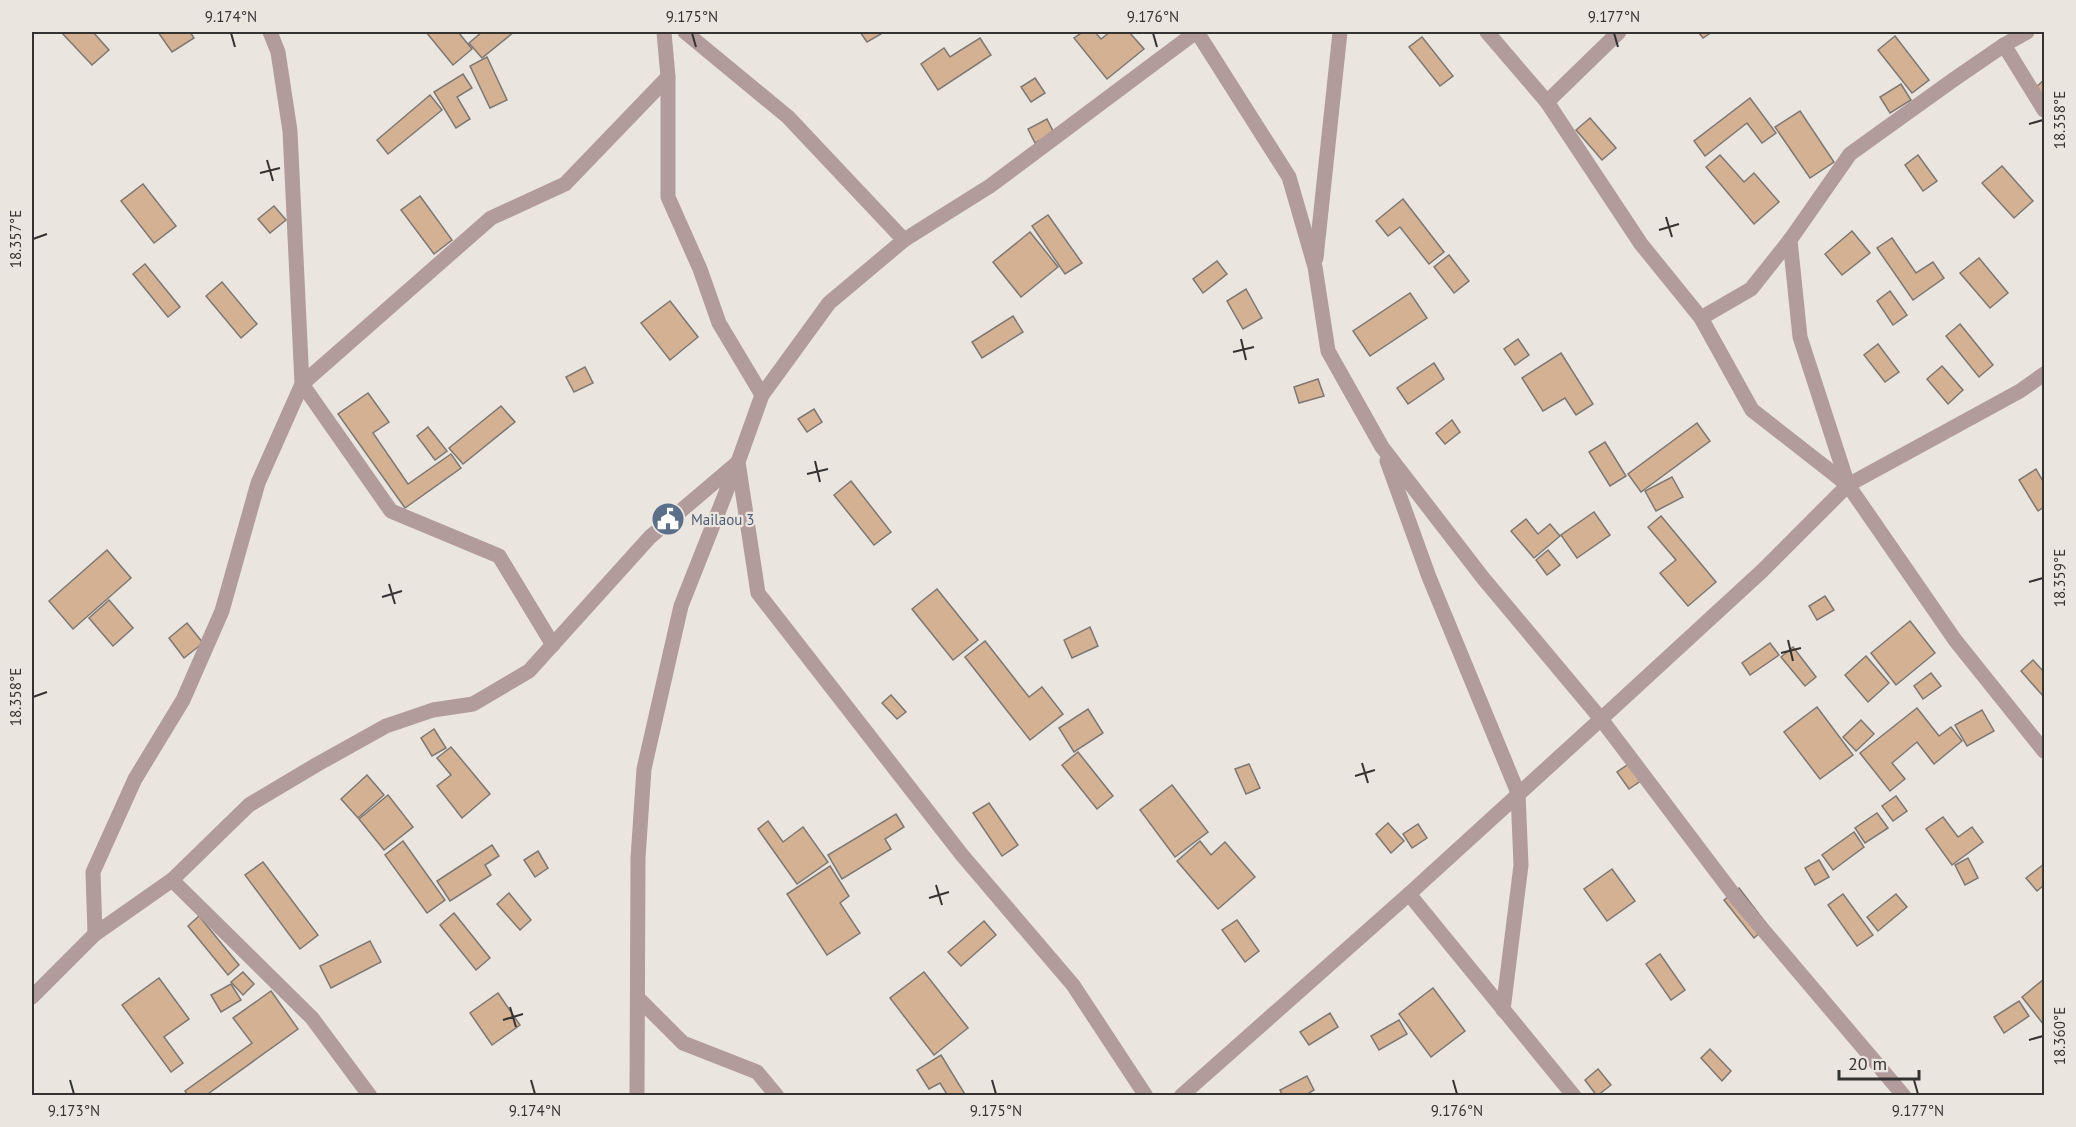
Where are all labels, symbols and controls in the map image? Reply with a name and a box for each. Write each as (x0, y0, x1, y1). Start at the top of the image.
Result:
text: 9.174°N (205, 7, 257, 26)
text: 9.175°N (666, 7, 718, 26)
text: 9.176°N (1127, 7, 1179, 26)
text: 9.177°N (1588, 7, 1640, 26)
text: 18.358°E (2050, 91, 2069, 149)
text: 18.357°E (6, 210, 25, 268)
public building icon: Mailaou 3 (650, 501, 686, 537)
place label: Mailaou 3 (691, 510, 754, 529)
text: 18.359°E (2050, 549, 2069, 607)
text: 18.358°E (6, 668, 25, 726)
text: 18.360°E (2050, 1007, 2069, 1065)
scale bar (1839, 1043, 1918, 1081)
text: 20 m (1848, 1052, 1887, 1075)
text: 9.173°N (48, 1101, 100, 1120)
text: 9.174°N (509, 1101, 561, 1120)
text: 9.175°N (970, 1101, 1022, 1120)
text: 9.176°N (1431, 1101, 1483, 1120)
text: 9.177°N (1892, 1101, 1944, 1120)

